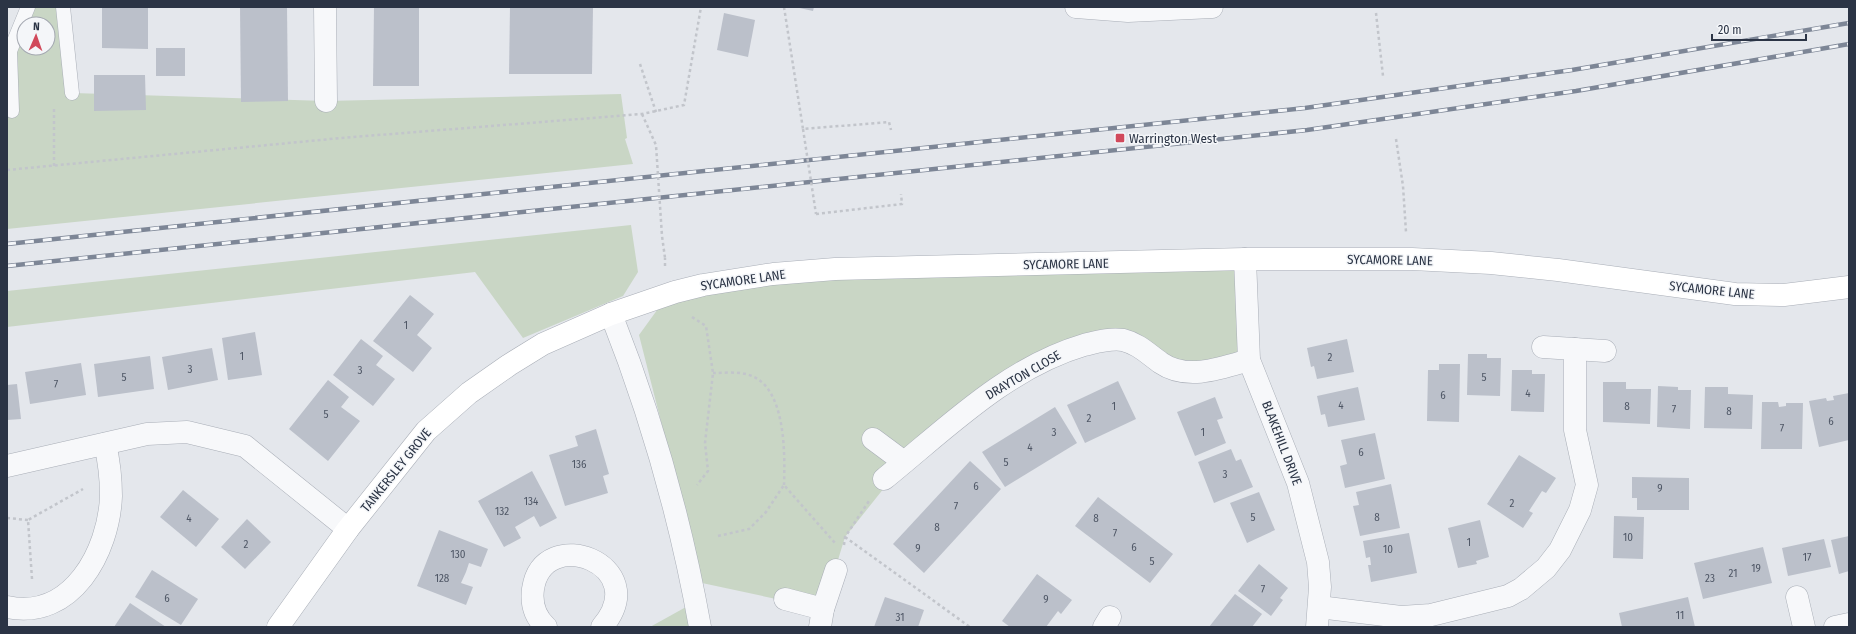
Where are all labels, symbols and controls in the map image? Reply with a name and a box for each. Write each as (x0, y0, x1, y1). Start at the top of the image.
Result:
north arrow (16, 16, 56, 56)
scale bar (1712, 16, 1806, 42)
text: N (33, 20, 40, 33)
text: 20 m (1718, 23, 1742, 37)
place label: Warrington West (1129, 131, 1217, 146)
marker: Warrington West (1114, 132, 1126, 144)
street label: SYCAMORE LANE (1347, 252, 1433, 268)
street label: SYCAMORE LANE (1023, 256, 1109, 272)
street label: SYCAMORE LANE (699, 267, 787, 293)
street label: SYCAMORE LANE (1669, 278, 1755, 302)
house number: 1 (404, 319, 408, 332)
street label: DRAYTON CLOSE (983, 347, 1063, 403)
house number: 1 (240, 350, 244, 363)
house number: 2 (1328, 351, 1333, 364)
house number: 3 (188, 363, 193, 376)
house number: 3 (358, 364, 363, 377)
house number: 5 (121, 371, 127, 384)
house number: 5 (1481, 371, 1487, 384)
house number: 7 (54, 378, 59, 391)
house number: 4 (1525, 387, 1531, 400)
house number: 6 (1440, 389, 1446, 402)
street label: BLAKEHILL DRIVE (1259, 399, 1305, 487)
house number: 4 (1338, 399, 1344, 412)
house number: 1 (1112, 400, 1116, 413)
house number: 8 (1624, 400, 1630, 413)
house number: 7 (1672, 403, 1677, 416)
house number: 8 (1726, 405, 1732, 418)
house number: 5 (323, 408, 329, 421)
house number: 2 (1087, 412, 1092, 425)
house number: 6 (1828, 415, 1834, 428)
house number: 7 (1780, 422, 1785, 435)
street label: TANKERSLEY GROVE (358, 425, 434, 515)
house number: 3 (1052, 426, 1057, 439)
house number: 1 (1201, 426, 1205, 439)
house number: 4 (1027, 441, 1033, 454)
house number: 6 (1358, 446, 1364, 459)
house number: 5 (1003, 456, 1009, 469)
house number: 136 (572, 458, 587, 471)
house number: 3 (1223, 468, 1228, 481)
house number: 6 (973, 480, 979, 493)
house number: 9 (1657, 482, 1663, 495)
house number: 134 (524, 495, 539, 508)
house number: 2 (1510, 497, 1515, 510)
house number: 7 (954, 500, 959, 513)
house number: 132 (495, 505, 509, 518)
house number: 5 (1250, 511, 1256, 524)
house number: 8 (1374, 511, 1380, 524)
house number: 4 (186, 512, 192, 525)
house number: 8 (1093, 512, 1099, 525)
house number: 8 (934, 521, 940, 534)
house number: 7 (1113, 527, 1118, 540)
house number: 10 (1623, 531, 1633, 544)
house number: 1 (1467, 536, 1471, 549)
house number: 2 (244, 538, 249, 551)
house number: 6 (1131, 541, 1137, 554)
house number: 9 (915, 542, 921, 555)
house number: 10 (1383, 543, 1393, 556)
house number: 130 (451, 548, 466, 561)
house number: 17 (1803, 551, 1812, 564)
house number: 5 (1149, 555, 1155, 568)
house number: 19 (1751, 562, 1761, 575)
house number: 21 (1729, 567, 1737, 580)
house number: 128 (435, 572, 450, 585)
house number: 23 (1705, 572, 1715, 585)
house number: 7 (1261, 583, 1266, 596)
house number: 6 (164, 592, 170, 605)
house number: 9 (1043, 593, 1049, 606)
house number: 11 (1676, 609, 1684, 622)
house number: 31 (896, 611, 905, 624)

